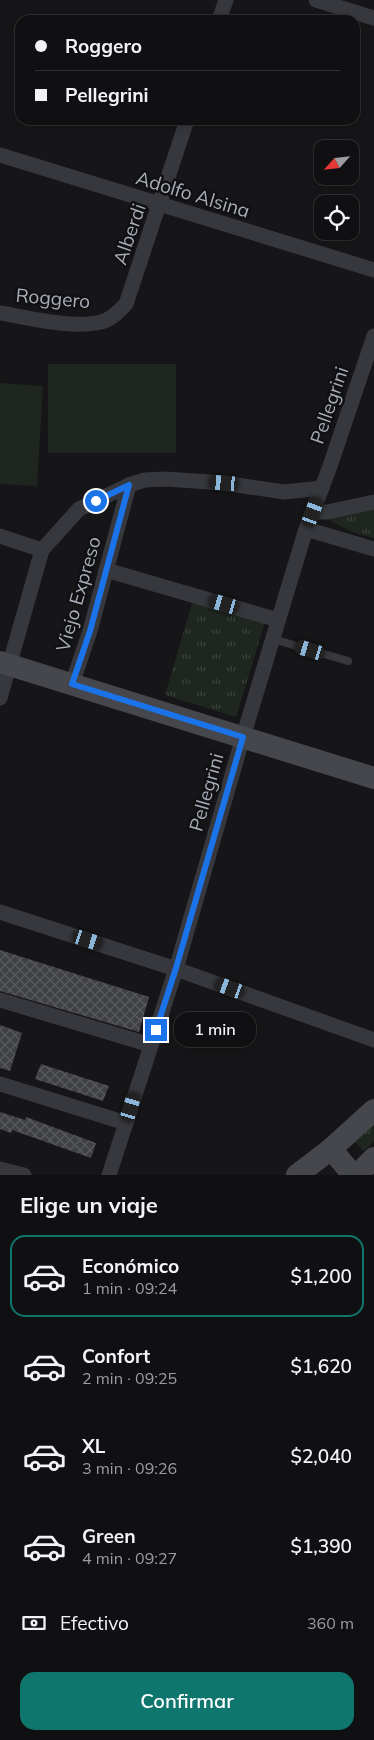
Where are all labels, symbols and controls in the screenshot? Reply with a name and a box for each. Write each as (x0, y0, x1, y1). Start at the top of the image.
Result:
text: Roggero (65, 34, 142, 58)
text: Pellegrini (65, 83, 149, 107)
north arrow (314, 140, 359, 185)
map controls (314, 140, 359, 240)
street label: Adolfo Alsina (133, 165, 253, 223)
button: locate (314, 195, 359, 240)
street label: Alberdi (107, 200, 151, 268)
street label: Roggero (15, 283, 91, 313)
street label: Pellegrini (305, 363, 353, 447)
car (208, 474, 239, 492)
route start (85, 490, 107, 512)
car (300, 495, 325, 529)
street label: Viejo Expreso (50, 534, 106, 654)
car (207, 593, 240, 615)
car (293, 638, 326, 662)
street label: Pellegrini (183, 750, 229, 834)
car (71, 928, 104, 952)
car (213, 976, 246, 1000)
callout: 1 min (174, 1012, 256, 1048)
route end (145, 1019, 167, 1041)
text: 1 min (194, 1019, 236, 1039)
car (119, 1090, 142, 1124)
text: Elige un viaje (20, 1191, 158, 1219)
icon: car (22, 1254, 67, 1299)
text: Económico (82, 1254, 179, 1278)
text: $1,200 (290, 1264, 352, 1288)
text: 1 min · 09:24 (82, 1278, 177, 1298)
icon: car (22, 1344, 67, 1389)
text: Confort (82, 1344, 150, 1368)
text: $1,620 (290, 1354, 352, 1378)
text: 2 min · 09:25 (82, 1368, 177, 1388)
icon: car (22, 1434, 67, 1479)
text: XL (82, 1434, 105, 1458)
text: $2,040 (290, 1444, 352, 1468)
text: 3 min · 09:26 (82, 1458, 177, 1478)
icon: car (22, 1524, 67, 1569)
text: Green (82, 1524, 136, 1548)
text: $1,390 (290, 1534, 352, 1558)
text: 4 min · 09:27 (82, 1548, 177, 1568)
icon: cash (20, 1609, 48, 1637)
text: Efectivo (60, 1611, 129, 1635)
text: 360 m (307, 1613, 354, 1633)
button: Confirmar (20, 1672, 354, 1730)

